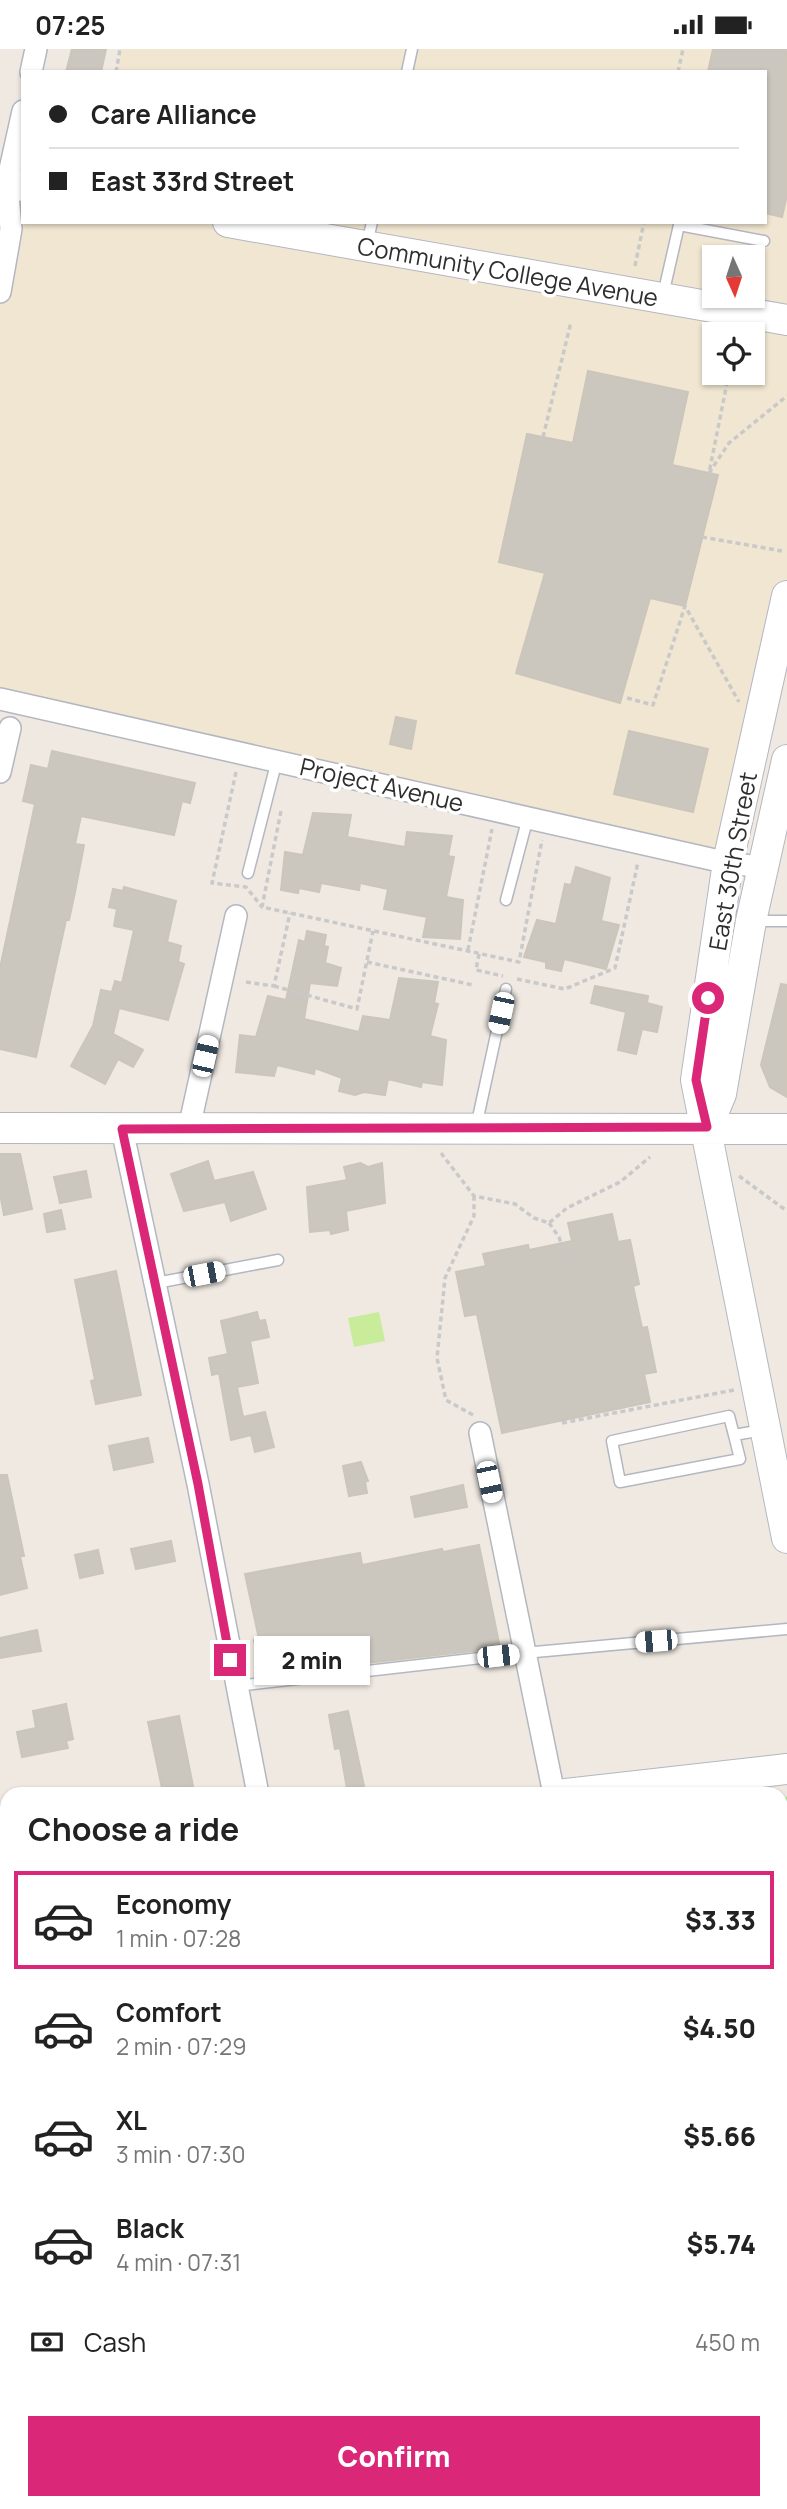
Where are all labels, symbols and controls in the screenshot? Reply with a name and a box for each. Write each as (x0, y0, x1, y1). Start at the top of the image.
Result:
text: 07:25 (35, 7, 106, 43)
text: Care Alliance (91, 96, 257, 132)
text: East 33rd Street (91, 163, 294, 199)
street label: Community College Avenue (355, 228, 661, 314)
north arrow (702, 245, 765, 308)
map controls (702, 245, 765, 385)
button: locate (702, 322, 765, 385)
street label: Project Avenue (297, 749, 467, 819)
street label: East 30th Street (700, 769, 764, 953)
route start (692, 982, 724, 1014)
car (487, 990, 516, 1036)
car (191, 1033, 220, 1079)
car (182, 1260, 227, 1288)
car (475, 1459, 504, 1505)
car (635, 1629, 678, 1653)
callout: 2 min (254, 1635, 370, 1685)
car (477, 1643, 520, 1669)
route end (214, 1644, 246, 1676)
text: 2 min (282, 1644, 343, 1676)
text: Choose a ride (28, 1807, 239, 1851)
text: Economy (116, 1886, 231, 1922)
icon: car (32, 1889, 95, 1952)
text: $3.33 (685, 1902, 756, 1938)
text: 1 min · 07:28 (116, 1922, 241, 1954)
text: Comfort (116, 1994, 222, 2030)
icon: car (32, 1997, 95, 2060)
text: $4.50 (683, 2010, 756, 2046)
text: 2 min · 07:29 (116, 2030, 247, 2062)
text: XL (116, 2102, 147, 2138)
icon: car (32, 2105, 95, 2168)
text: $5.66 (683, 2118, 756, 2154)
text: 3 min · 07:30 (116, 2138, 245, 2170)
text: Black (116, 2210, 184, 2246)
icon: car (32, 2213, 95, 2276)
text: $5.74 (687, 2226, 756, 2262)
text: 4 min · 07:31 (116, 2246, 241, 2278)
icon: cash (28, 2323, 66, 2361)
text: Cash (84, 2324, 146, 2360)
text: 450 m (695, 2326, 760, 2358)
button: Confirm (28, 2416, 760, 2496)

